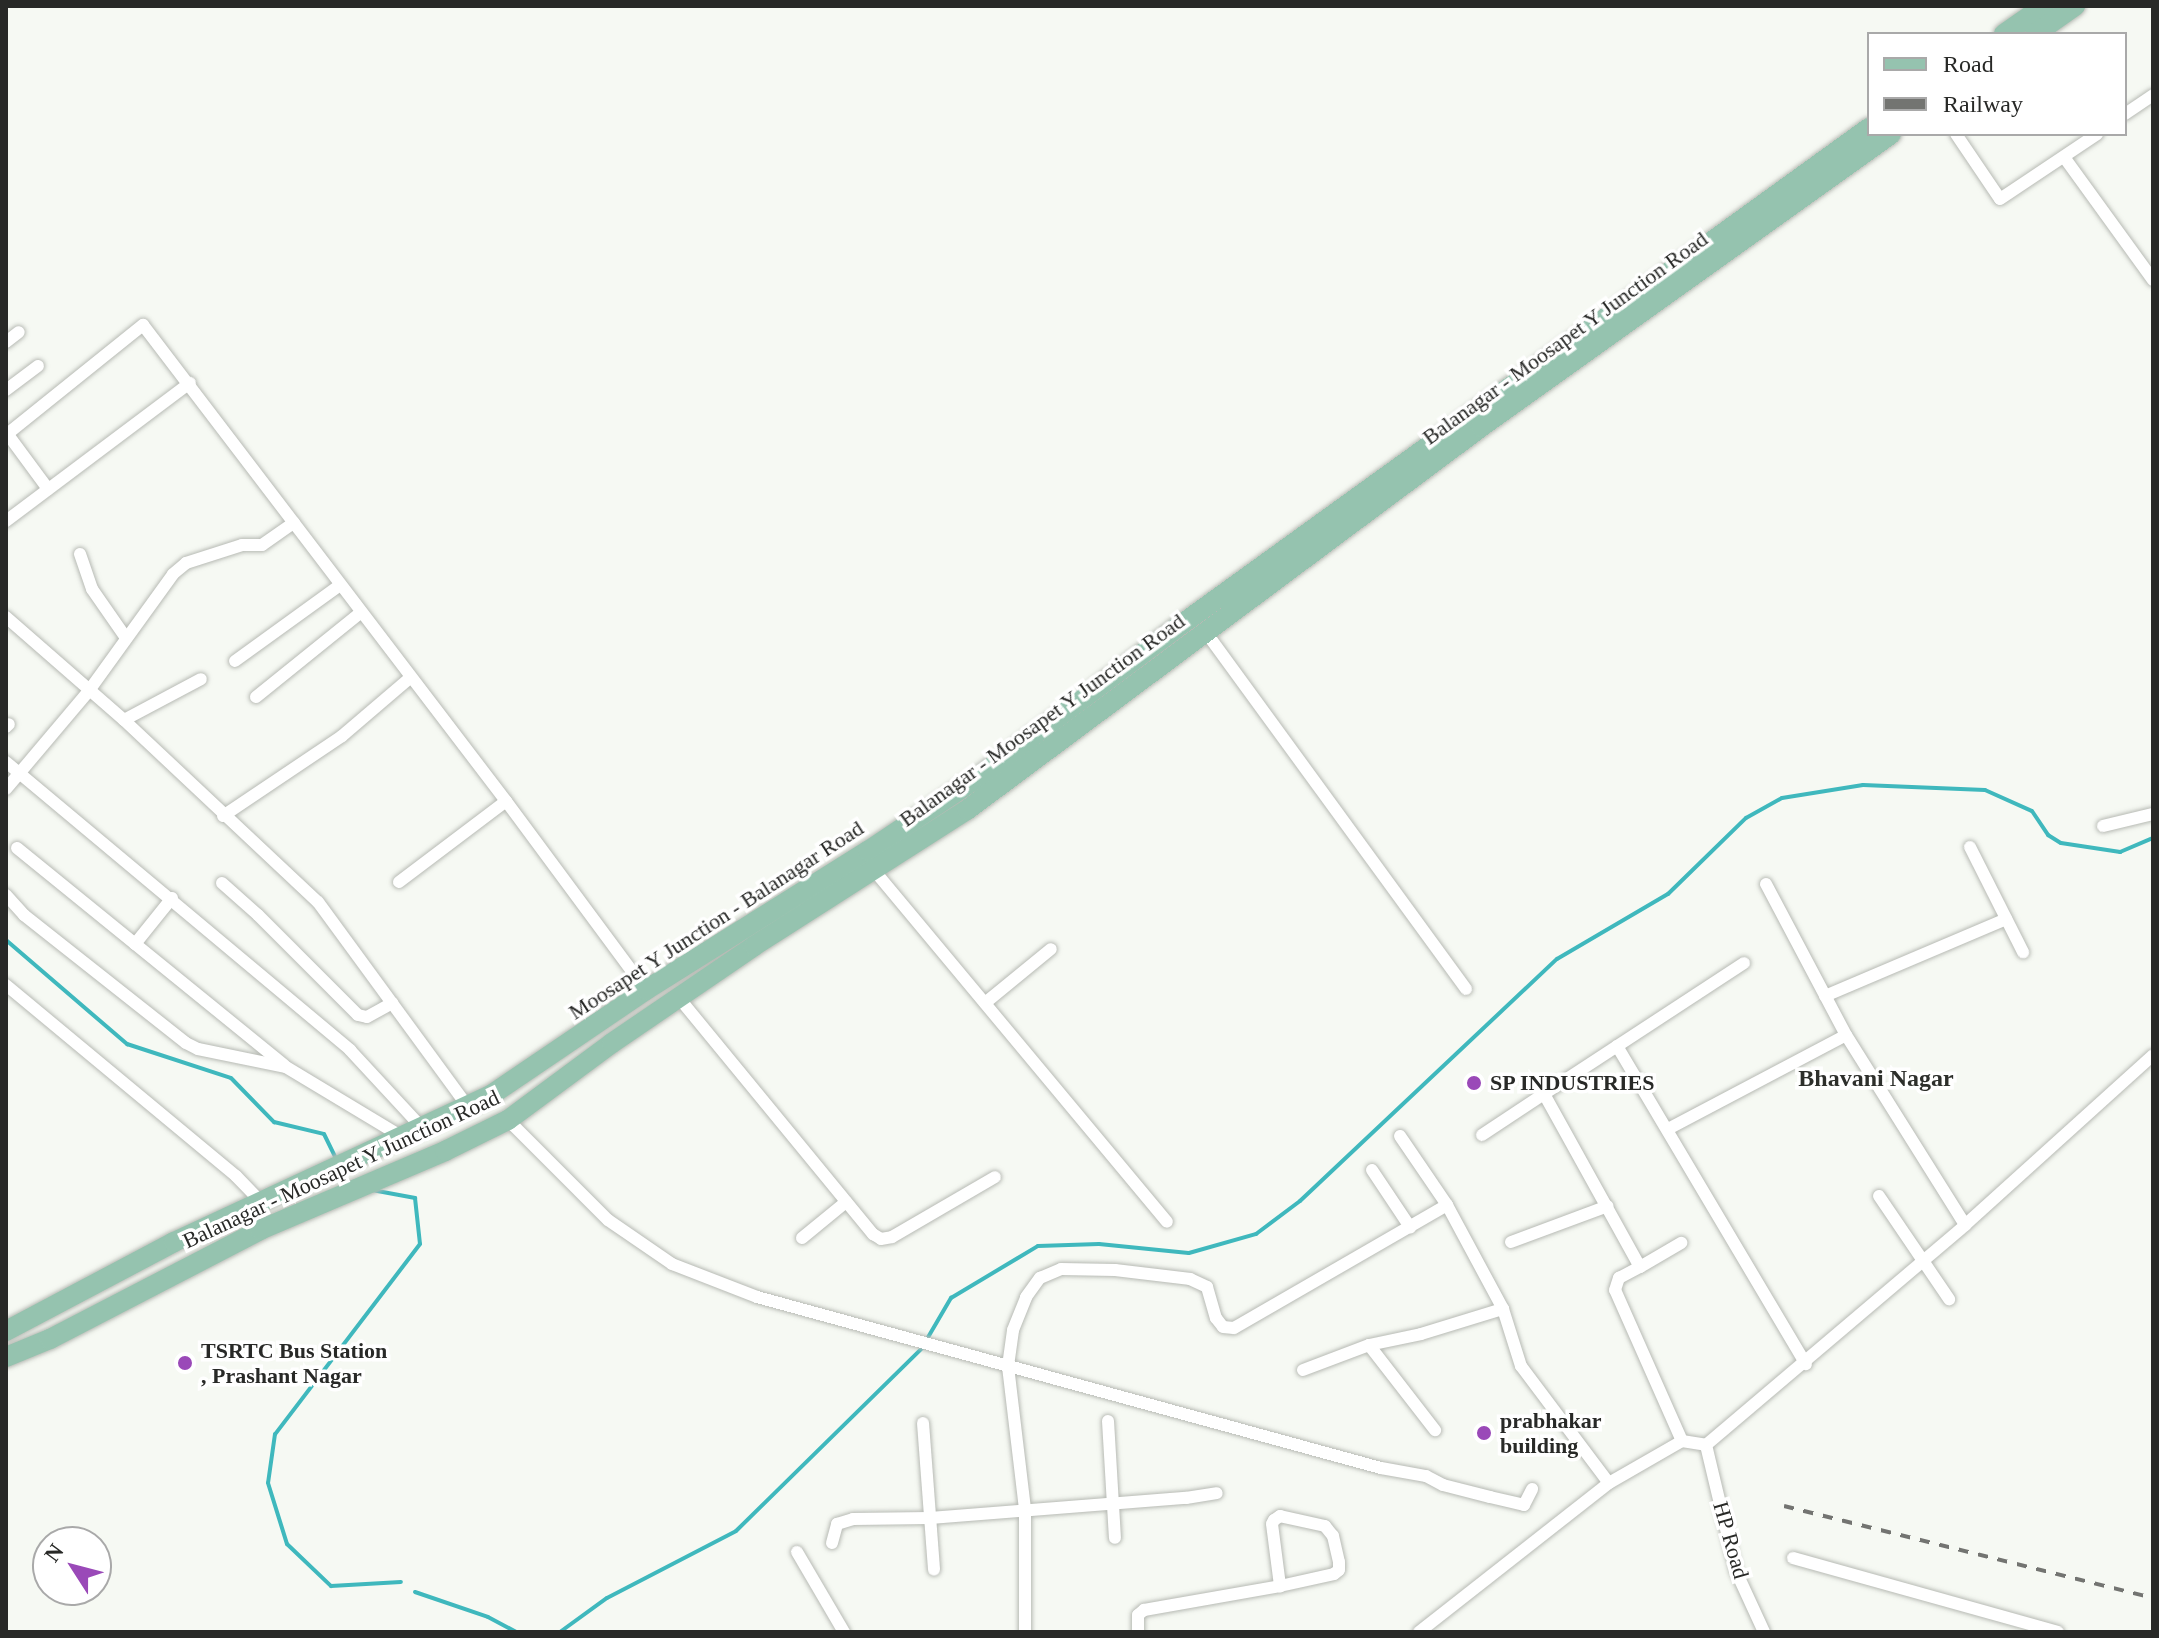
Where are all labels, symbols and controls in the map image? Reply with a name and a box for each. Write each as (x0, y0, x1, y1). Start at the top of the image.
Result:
legend (1867, 32, 2127, 136)
text: Road (1943, 51, 1994, 77)
text: Railway (1943, 91, 2023, 117)
street label: Balanagar - Moosapet Y Junction Road (1417, 225, 1713, 451)
street label: Balanagar - Moosapet Y Junction Road (894, 607, 1190, 833)
street label: Moosapet Y Junction - Balanagar Road (563, 814, 869, 1026)
district label: Bhavani Nagar (1798, 1065, 1954, 1093)
place label: SP INDUSTRIES (1490, 1070, 1656, 1096)
marker: SP INDUSTRIES (1465, 1074, 1483, 1092)
street label: Balanagar - Moosapet Y Junction Road (178, 1084, 504, 1254)
place label: TSRTC Bus Station , Prashant Nagar (201, 1337, 387, 1388)
marker: TSRTC Bus Station , Prashant Nagar (176, 1354, 194, 1372)
place label: prabhakar building (1500, 1407, 1601, 1458)
marker: prabhakar building (1475, 1424, 1493, 1442)
street label: HP Road (1707, 1498, 1755, 1582)
north arrow (32, 1526, 112, 1606)
text: N (39, 1539, 69, 1567)

